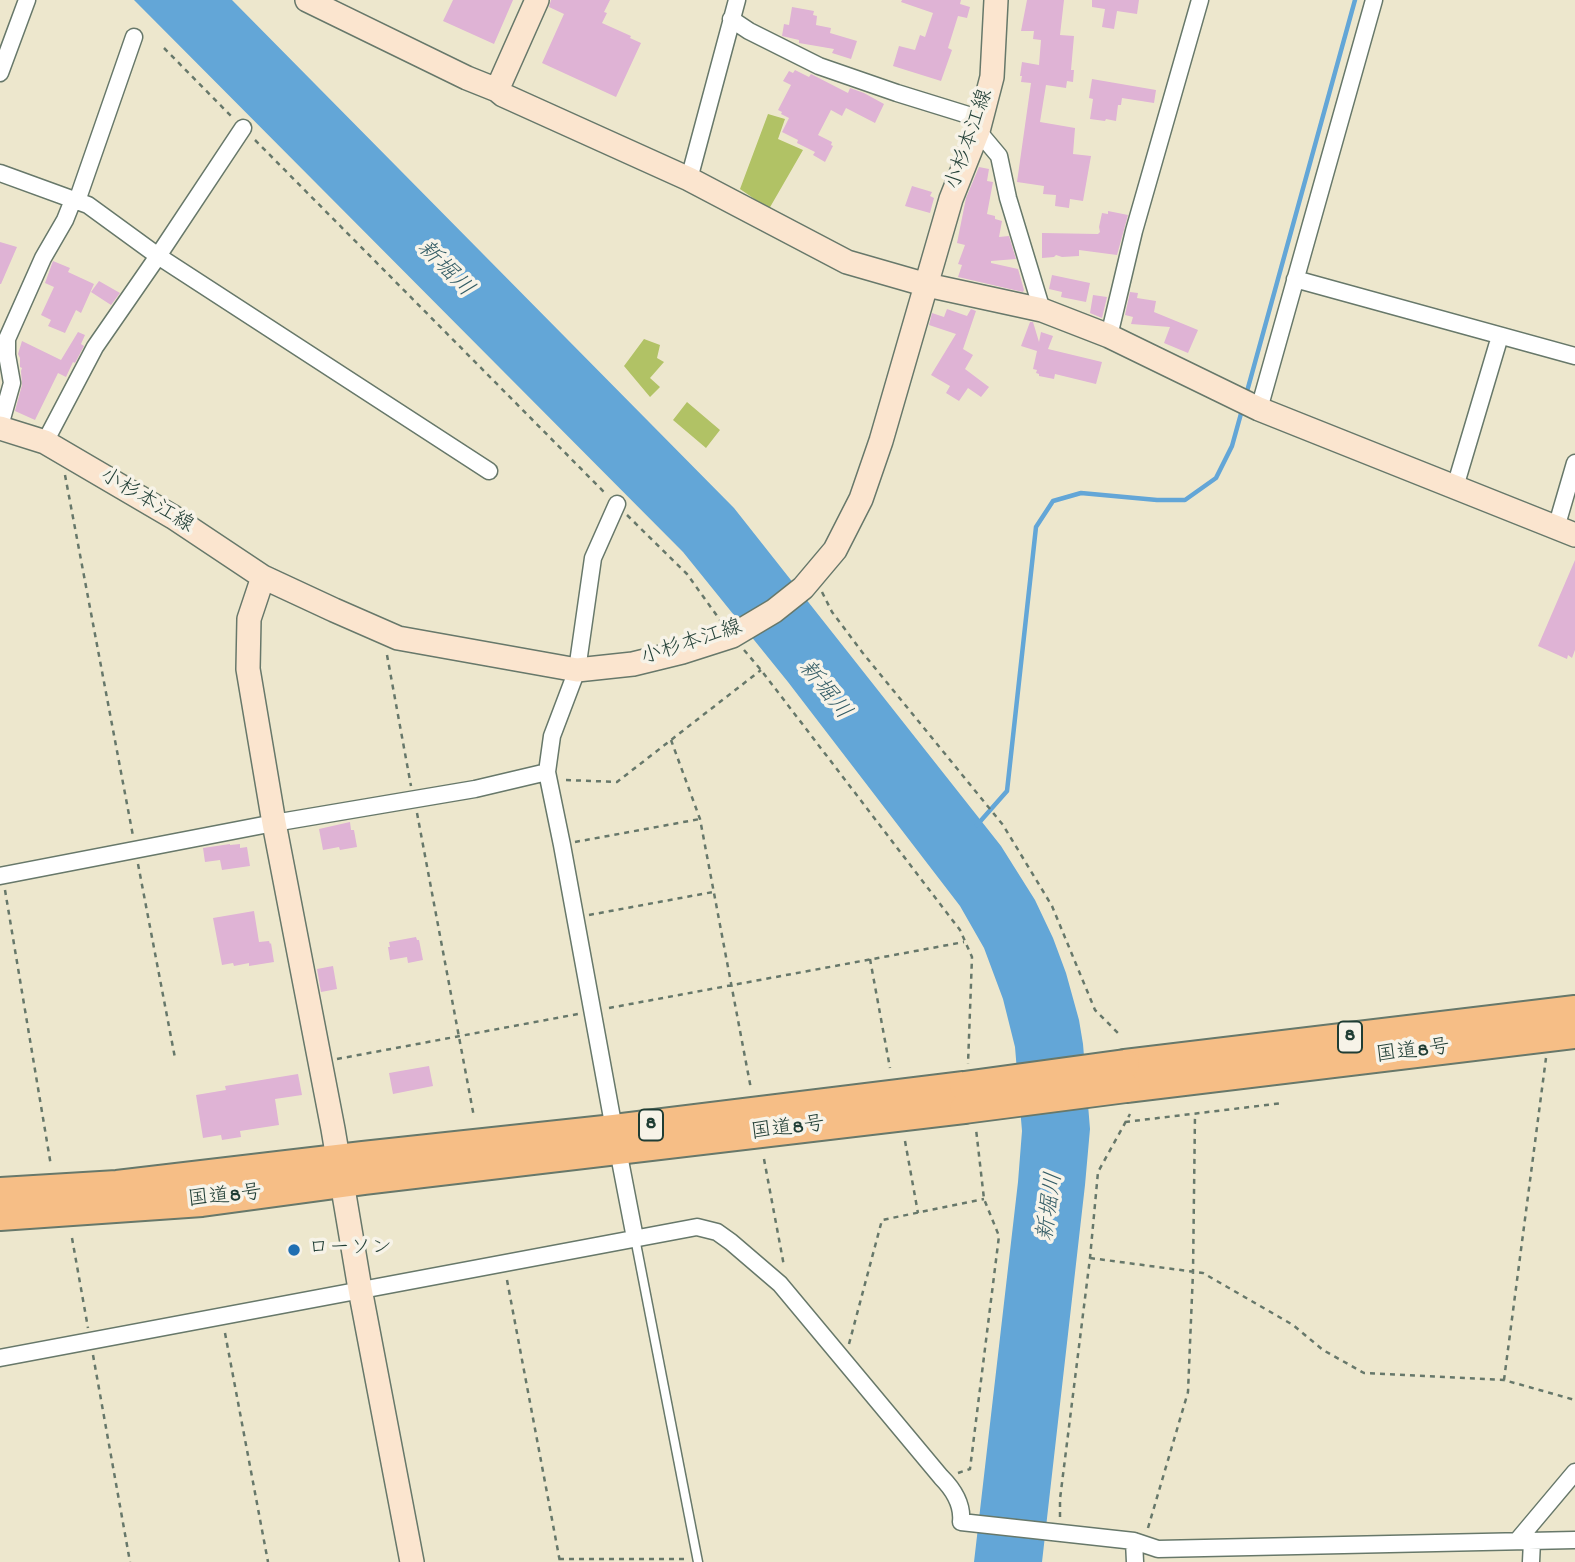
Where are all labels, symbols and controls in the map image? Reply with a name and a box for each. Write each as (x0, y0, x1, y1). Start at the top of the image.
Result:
street label: 小杉本江線 (942, 86, 1000, 194)
water label: 新堀川 (410, 236, 478, 304)
street label: 小杉本江線 (95, 464, 197, 540)
street label: 小杉本江線 (638, 616, 746, 672)
water label: 新堀川 (791, 656, 855, 726)
road number: 8 (1338, 1021, 1362, 1052)
street label: 国道8号 (1374, 1036, 1452, 1070)
road number: 8 (639, 1110, 663, 1140)
street label: 国道8号 (749, 1113, 827, 1147)
water label: 新堀川 (1034, 1171, 1070, 1243)
street label: 国道8号 (187, 1182, 263, 1214)
place label: ローソン (308, 1237, 392, 1263)
marker: ローソン (286, 1242, 302, 1258)

